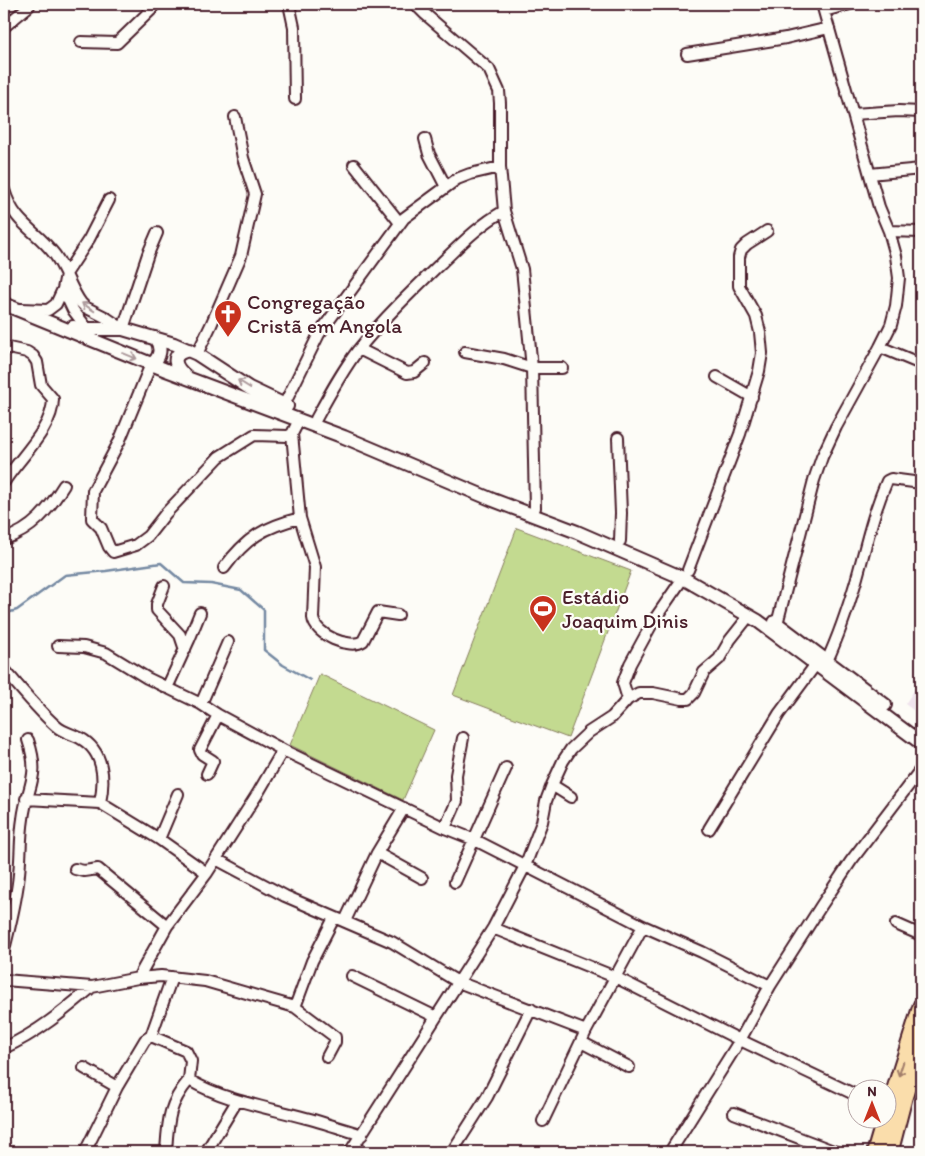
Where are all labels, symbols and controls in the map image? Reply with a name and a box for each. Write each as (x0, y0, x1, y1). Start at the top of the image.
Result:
place label: Congregação Cristã em Angola (247, 289, 402, 338)
church icon: Congregação Cristã em Angola (213, 299, 243, 338)
one-way arrow (81, 302, 95, 313)
one-way arrow (122, 352, 138, 361)
one-way arrow (237, 379, 251, 390)
place label: Estádio Joaquim Dinis (562, 584, 688, 633)
sports icon: Estádio Joaquim Dinis (528, 594, 558, 633)
one-way arrow (896, 1061, 905, 1077)
north arrow (848, 1078, 898, 1128)
text: N (867, 1083, 877, 1100)

